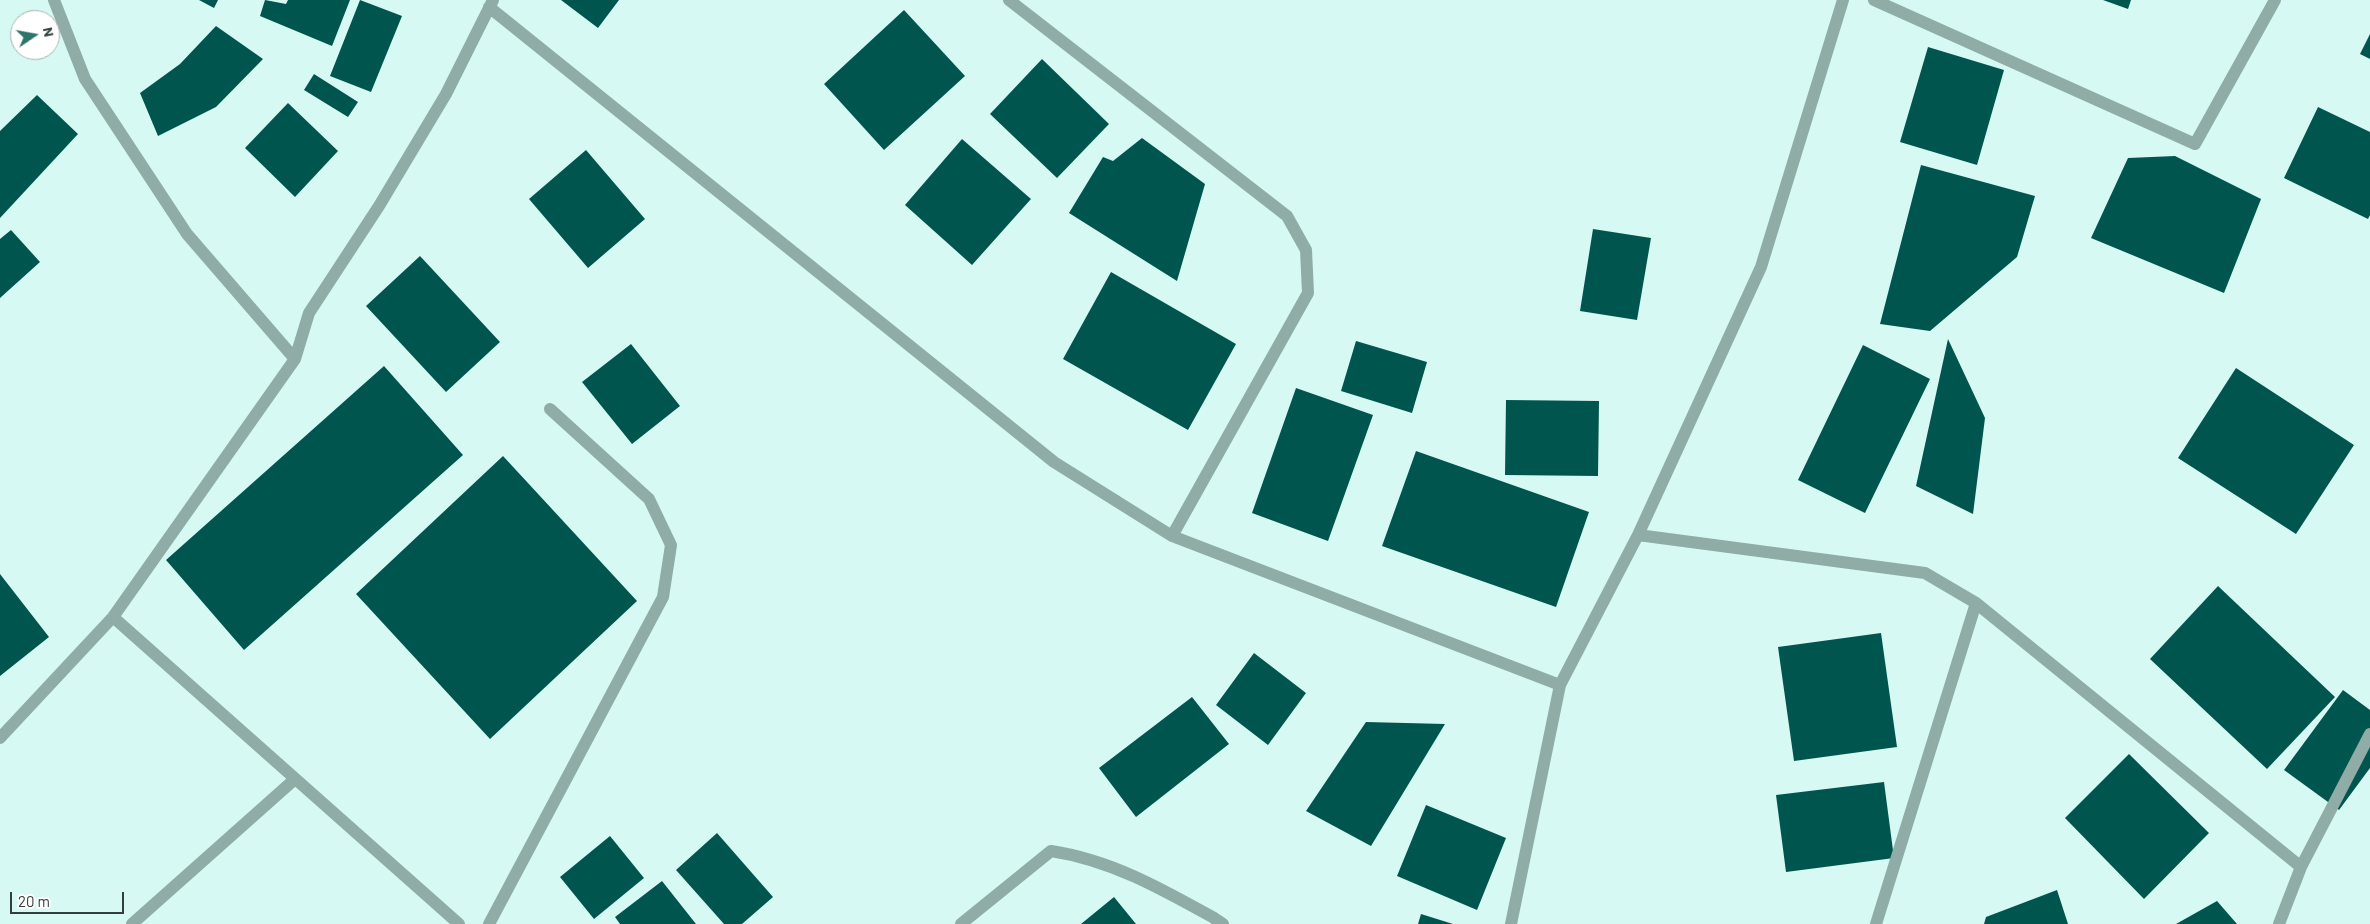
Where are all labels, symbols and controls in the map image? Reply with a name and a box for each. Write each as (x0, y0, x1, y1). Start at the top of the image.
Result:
north arrow (10, 10, 60, 60)
text: N (40, 26, 58, 38)
scale bar (12, 882, 126, 914)
text: 20 m (18, 892, 50, 910)

